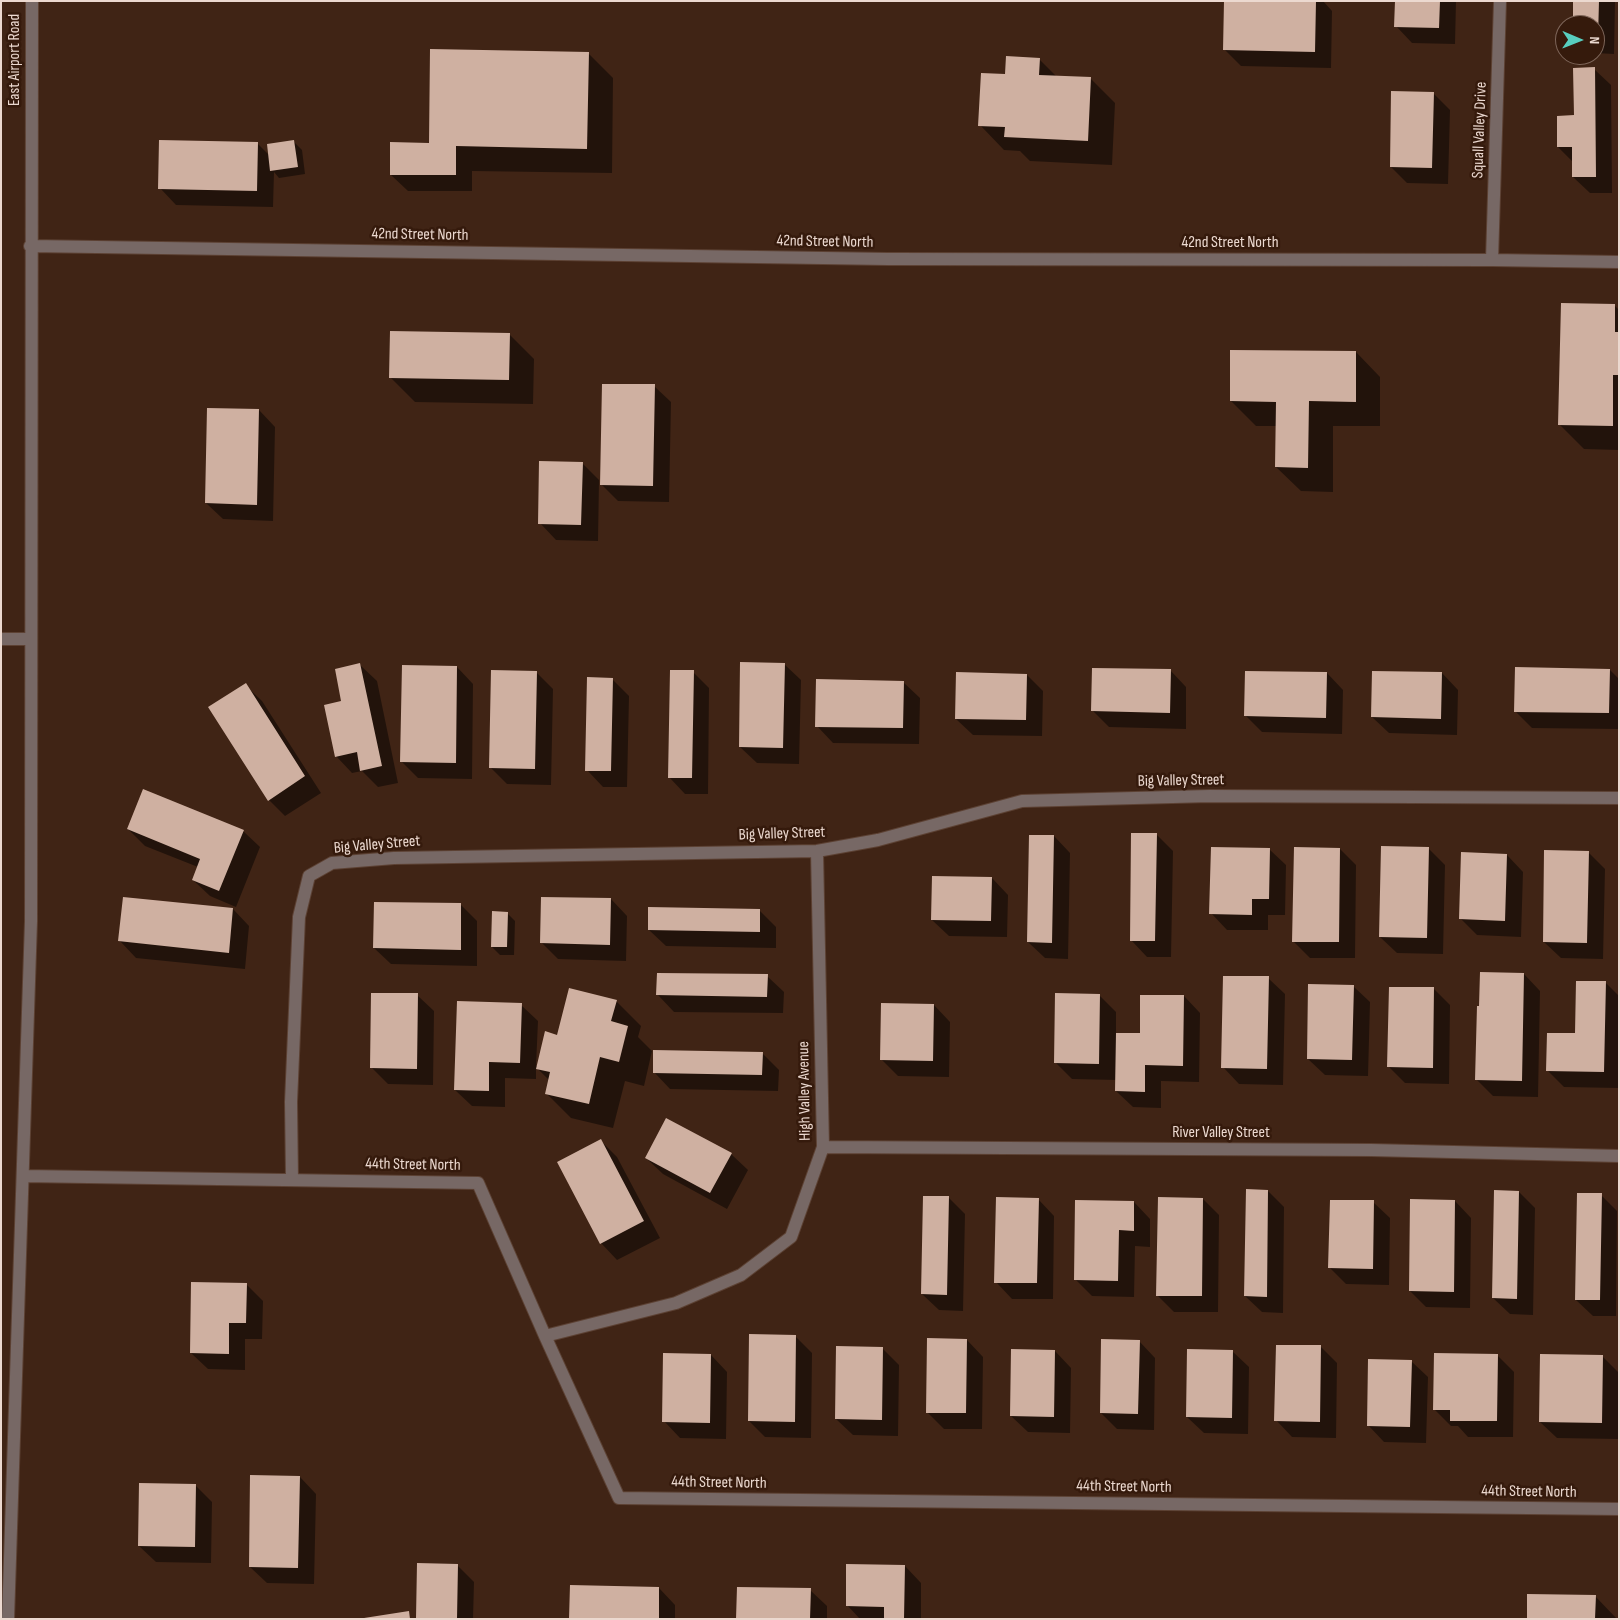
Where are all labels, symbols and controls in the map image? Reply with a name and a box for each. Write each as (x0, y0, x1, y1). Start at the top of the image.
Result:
street label: East Airport Road (5, 14, 25, 106)
north arrow (1555, 15, 1605, 65)
text: N (1586, 36, 1603, 44)
street label: Squall Valley Drive (1469, 81, 1491, 179)
street label: 42nd Street North (371, 225, 469, 245)
street label: 42nd Street North (776, 232, 874, 252)
street label: 42nd Street North (1181, 233, 1279, 253)
street label: Big Valley Street (1138, 771, 1224, 791)
street label: Big Valley Street (738, 823, 826, 845)
street label: Big Valley Street (333, 832, 421, 858)
street label: High Valley Avenue (795, 1041, 815, 1141)
street label: River Valley Street (1172, 1123, 1270, 1143)
street label: 44th Street North (365, 1155, 461, 1175)
street label: 44th Street North (671, 1473, 767, 1493)
street label: 44th Street North (1076, 1477, 1172, 1497)
street label: 44th Street North (1481, 1482, 1577, 1502)

